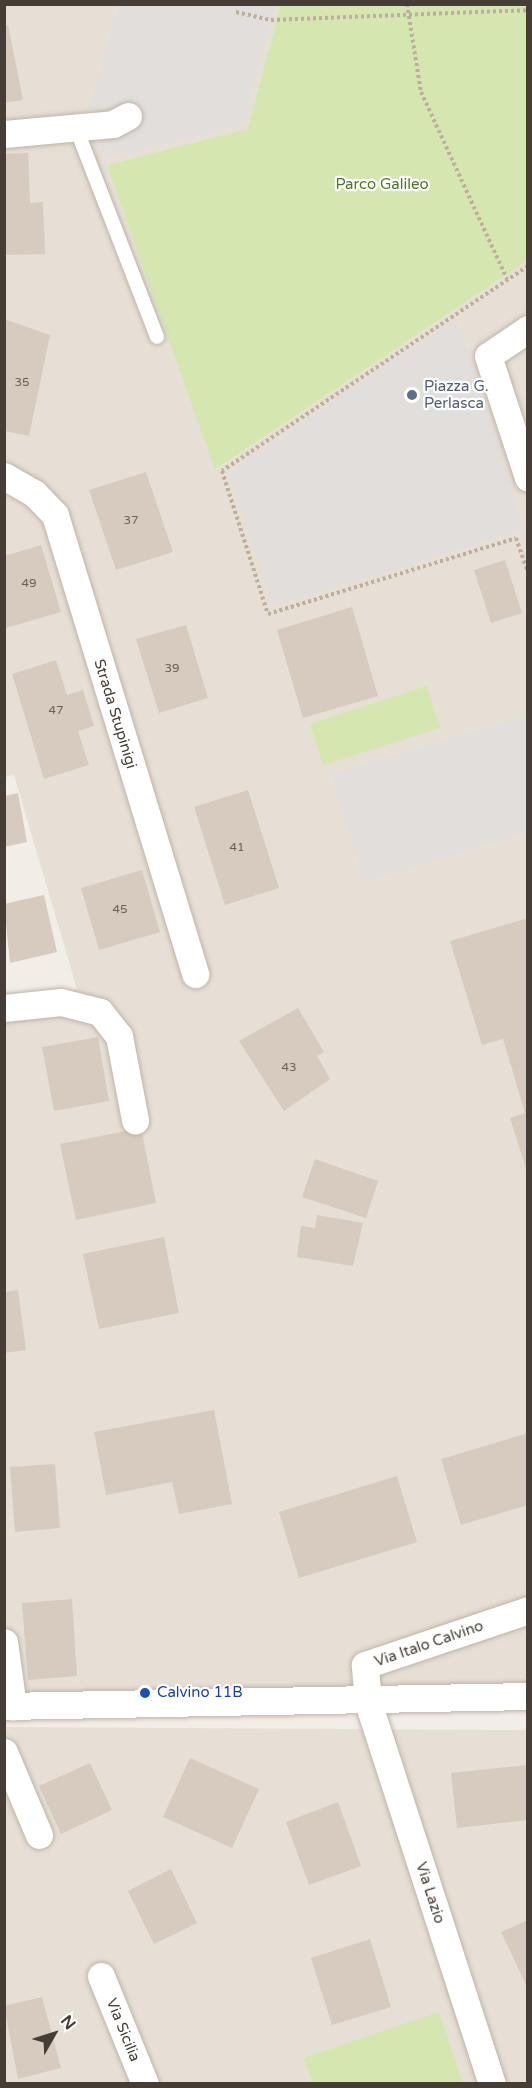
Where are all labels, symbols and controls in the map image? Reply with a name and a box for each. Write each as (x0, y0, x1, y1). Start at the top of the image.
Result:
park label: Parco Galileo (335, 176, 429, 194)
house number: 35 (14, 376, 30, 390)
place label: Piazza G. Perlasca (424, 377, 489, 412)
marker: Piazza G. Perlasca (405, 388, 419, 402)
house number: 37 (123, 514, 139, 528)
house number: 49 (21, 577, 37, 591)
street label: Strada Stupinigi (90, 657, 140, 771)
house number: 39 (164, 662, 180, 676)
house number: 47 (48, 704, 64, 718)
house number: 41 (229, 841, 245, 855)
house number: 45 (112, 903, 128, 917)
house number: 43 (281, 1061, 297, 1075)
street label: Via Italo Calvino (372, 1617, 486, 1671)
place label: Calvino 11B (157, 1684, 243, 1702)
marker: Calvino 11B (138, 1686, 152, 1700)
street label: Via Lazio (412, 1860, 448, 1926)
street label: Via Sicilia (102, 1996, 144, 2064)
north arrow (24, 2004, 84, 2064)
text: N (56, 2011, 80, 2034)

